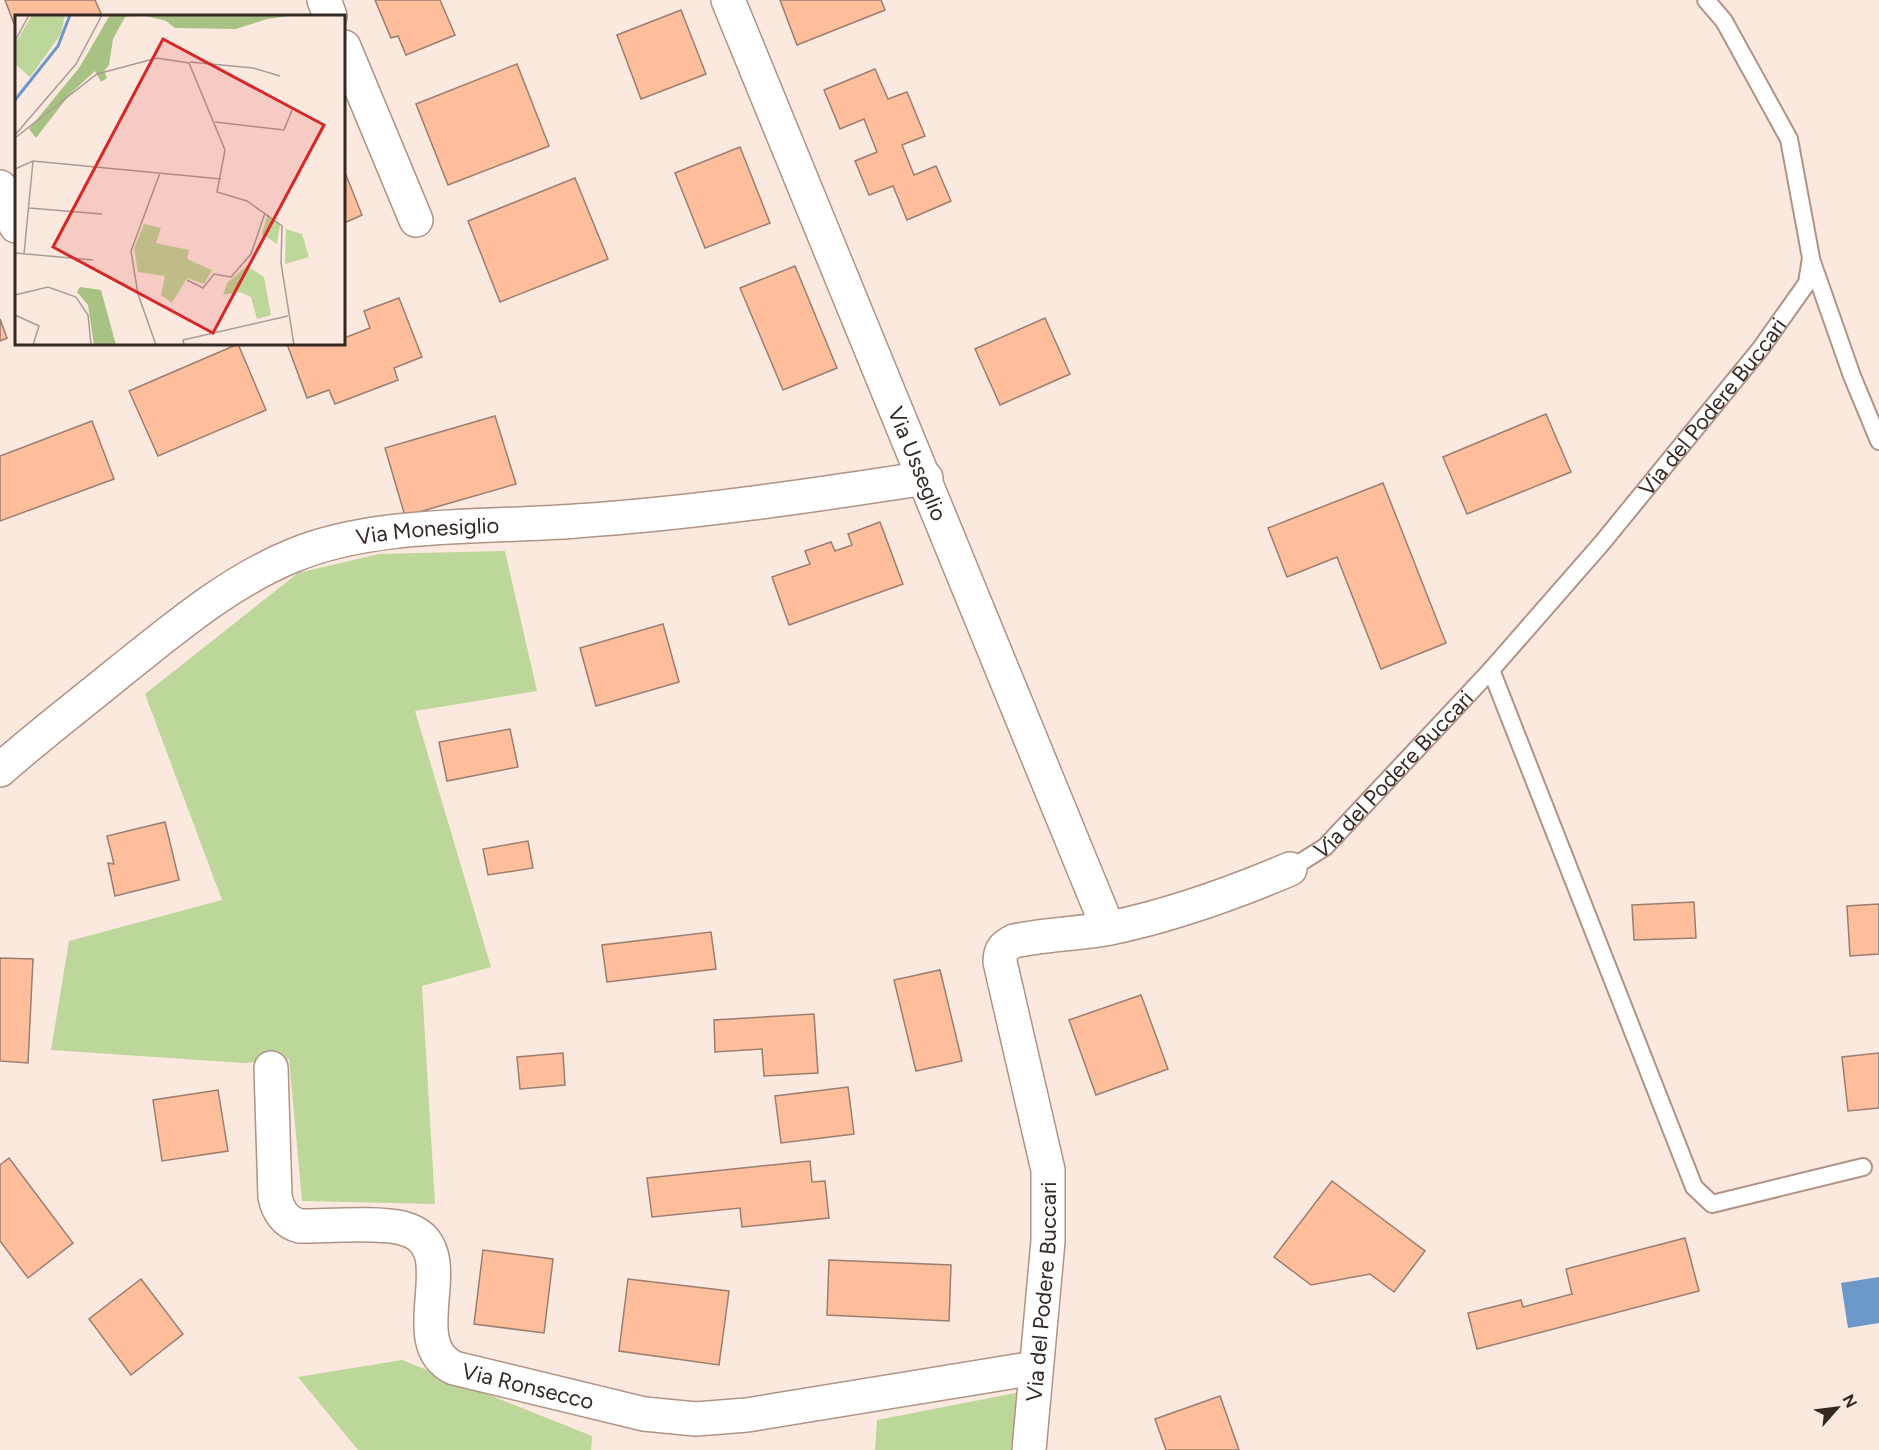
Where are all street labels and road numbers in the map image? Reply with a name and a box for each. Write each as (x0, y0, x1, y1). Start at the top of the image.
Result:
street label: Via del Podere Buccari (1633, 312, 1792, 501)
street label: Via Usseglio (882, 403, 953, 525)
street label: Via Monesiglio (354, 511, 500, 551)
street label: Via del Podere Buccari (1309, 685, 1479, 864)
street label: Via del Podere Buccari (1020, 1182, 1062, 1403)
street label: Via Ronsecco (459, 1357, 597, 1415)

